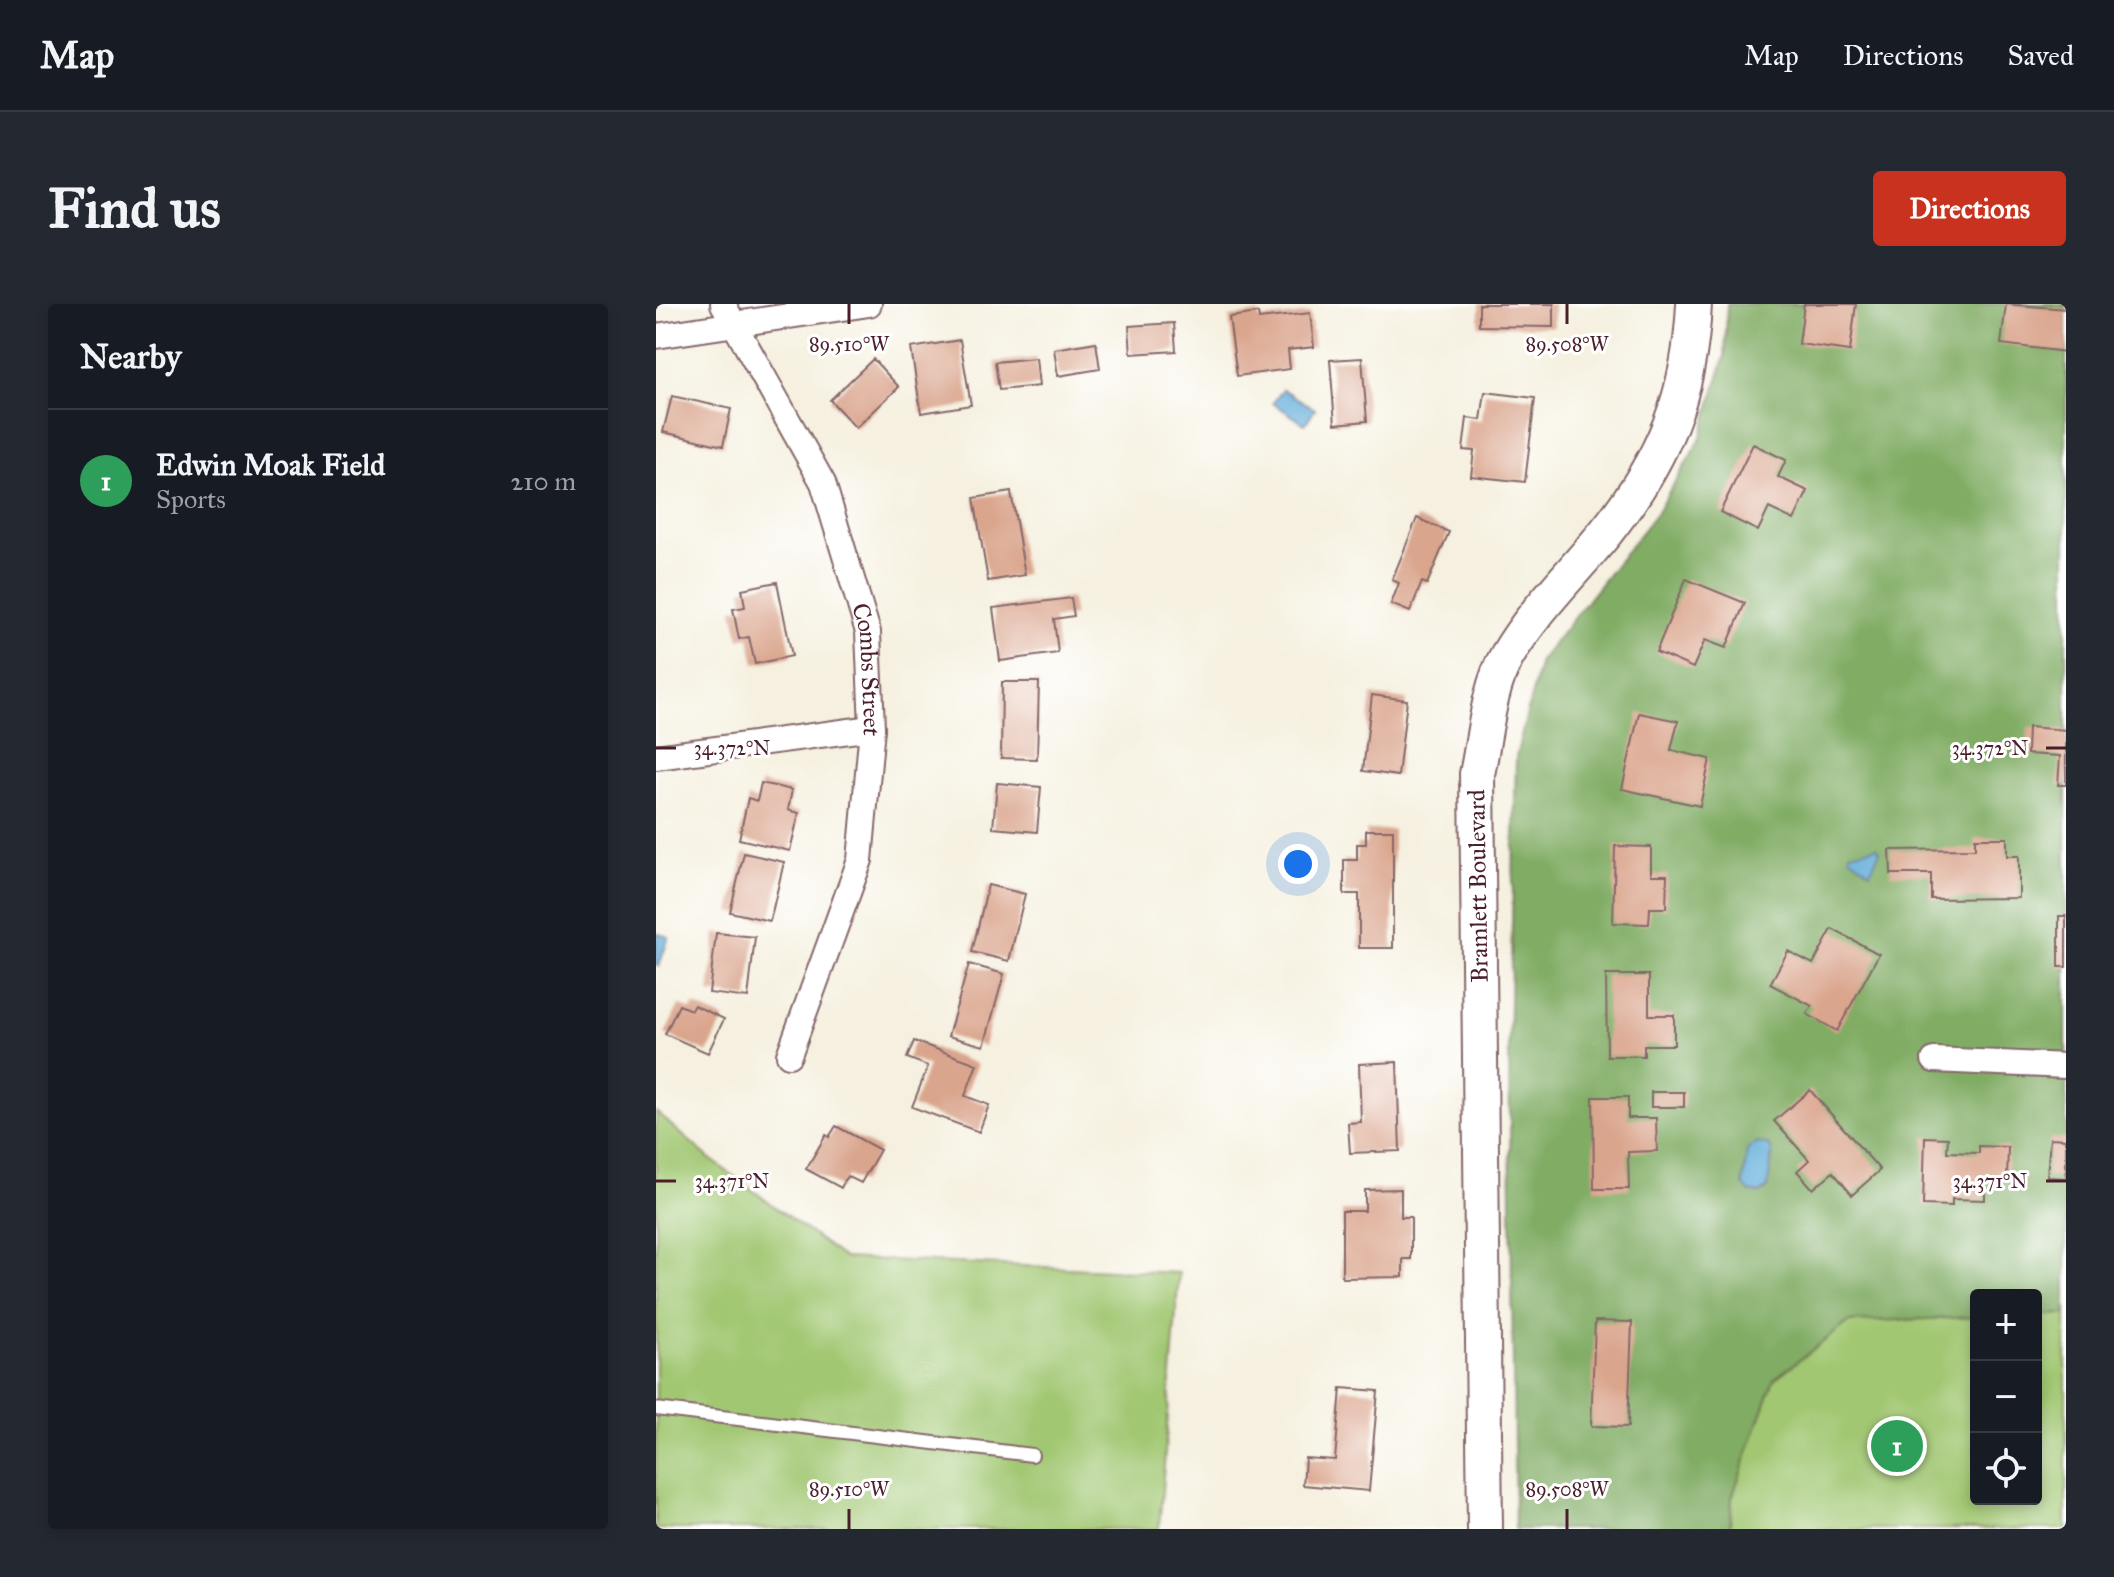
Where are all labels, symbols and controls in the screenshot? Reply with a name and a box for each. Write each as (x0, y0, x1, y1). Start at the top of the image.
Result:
text: Map (40, 32, 114, 78)
text: Map (1744, 38, 1799, 73)
text: Directions (1843, 38, 1964, 73)
text: Saved (2008, 38, 2074, 73)
button: Directions (1873, 171, 2066, 246)
text: Find us (48, 174, 221, 242)
text: 89.510°W (809, 332, 890, 356)
text: 89.508°W (1525, 332, 1610, 356)
text: Nearby (80, 336, 182, 377)
text: Edwin Moak Field (156, 447, 385, 483)
text: 1 (101, 465, 111, 497)
text: 210 m (510, 465, 576, 497)
text: Sports (156, 483, 226, 515)
street label: Combs Street (845, 599, 887, 738)
text: 34.372°N (694, 736, 770, 760)
text: 34.372°N (1952, 736, 2028, 760)
street label: Bramlett Boulevard (1461, 789, 1495, 983)
your location (1278, 844, 1318, 884)
text: 34.371°N (695, 1169, 769, 1193)
text: 34.371°N (1953, 1169, 2027, 1193)
map controls (1970, 1289, 2042, 1505)
button: + (1970, 1289, 2042, 1361)
button: − (1970, 1361, 2042, 1433)
pin: 1 (1871, 1416, 1923, 1476)
button: locate (1970, 1433, 2042, 1505)
text: 89.510°W (809, 1477, 890, 1501)
text: 89.508°W (1525, 1477, 1610, 1501)

